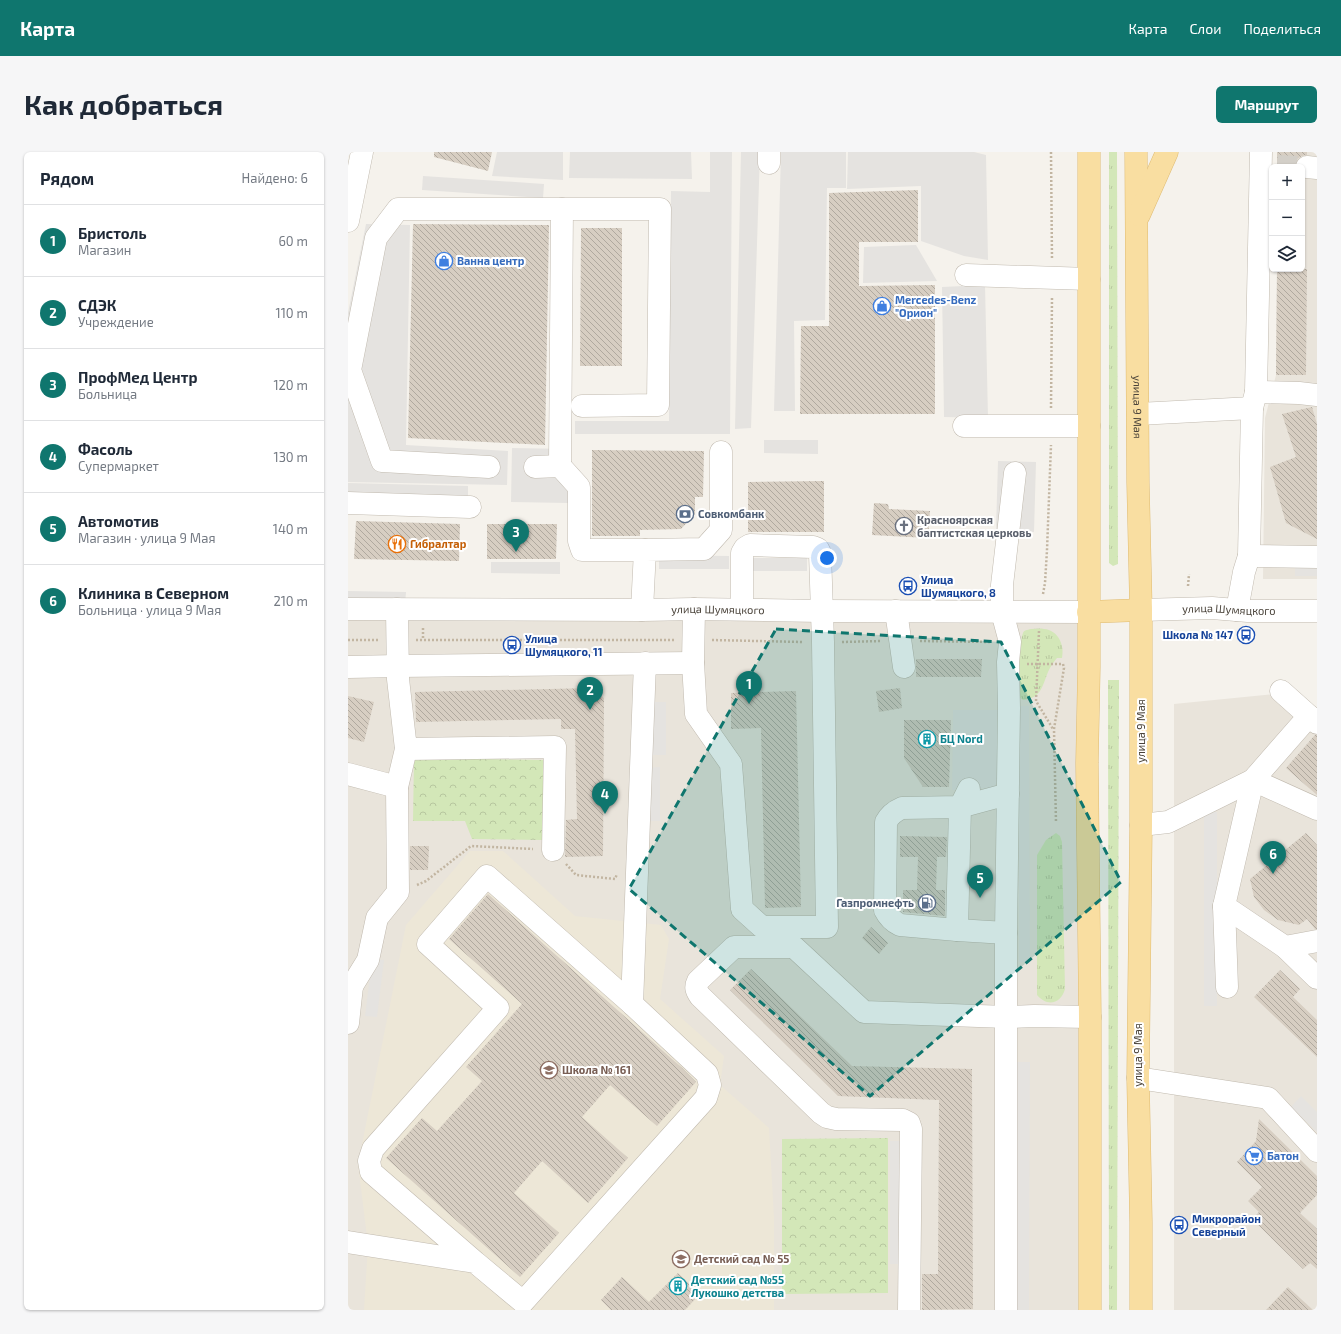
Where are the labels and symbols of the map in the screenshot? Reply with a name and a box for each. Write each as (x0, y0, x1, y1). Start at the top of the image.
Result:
shop icon: Ванна центр (434, 251, 454, 271)
place label: Ванна центр (457, 254, 525, 267)
place label: Mercedes-Benz "Орион" (895, 293, 977, 319)
shop icon: Mercedes-Benz "Орион" (872, 296, 892, 316)
street label: улица 9 Мая (1130, 375, 1145, 439)
bank icon: Совкомбанк (675, 504, 695, 524)
place label: Совкомбанк (698, 507, 764, 520)
place label: Красноярская баптистская церковь (917, 513, 1031, 539)
church icon: Красноярская баптистская церковь (894, 516, 914, 536)
pin: 3 (503, 519, 529, 552)
restaurant icon: Гибралтар (387, 534, 407, 554)
place label: Гибралтар (410, 537, 467, 550)
your location (817, 548, 837, 568)
place label: Улица Шумяцкого, 8 (921, 573, 996, 599)
bus stop icon: Улица Шумяцкого, 8 (898, 576, 918, 596)
street label: улица Шумяцкого (1182, 601, 1276, 617)
street label: улица Шумяцкого (671, 602, 765, 616)
bus stop icon: Школа № 147 (1236, 625, 1256, 645)
place label: Школа № 147 (1162, 628, 1233, 641)
place label: Улица Шумяцкого, 11 (525, 632, 603, 658)
bus stop icon: Улица Шумяцкого, 11 (502, 635, 522, 655)
pin: 1 (736, 671, 762, 704)
pin: 2 (577, 677, 603, 710)
street label: улица 9 Мая (1134, 699, 1148, 763)
building icon: БЦ Nord (917, 729, 937, 749)
place label: БЦ Nord (940, 732, 983, 745)
pin: 4 (592, 781, 618, 814)
pin: 6 (1260, 841, 1286, 874)
pin: 5 (967, 865, 993, 898)
fuel station icon: Газпромнефть (917, 893, 937, 913)
place label: Газпромнефть (836, 896, 914, 909)
street label: улица 9 Мая (1131, 1023, 1145, 1087)
school or university icon: Школа № 161 (539, 1060, 559, 1080)
place label: Школа № 161 (562, 1063, 631, 1076)
supermarket icon: Батон (1244, 1146, 1264, 1166)
place label: Батон (1267, 1149, 1299, 1162)
place label: Микрорайон Северный (1192, 1212, 1261, 1238)
bus stop icon: Микрорайон Северный (1169, 1215, 1189, 1235)
school or university icon: Детский сад № 55 (671, 1249, 691, 1269)
place label: Детский сад № 55 (694, 1252, 789, 1265)
place label: Детский сад №55 Лукошко детства (691, 1273, 784, 1299)
building icon: Детский сад №55 Лукошко детства (668, 1276, 688, 1296)

